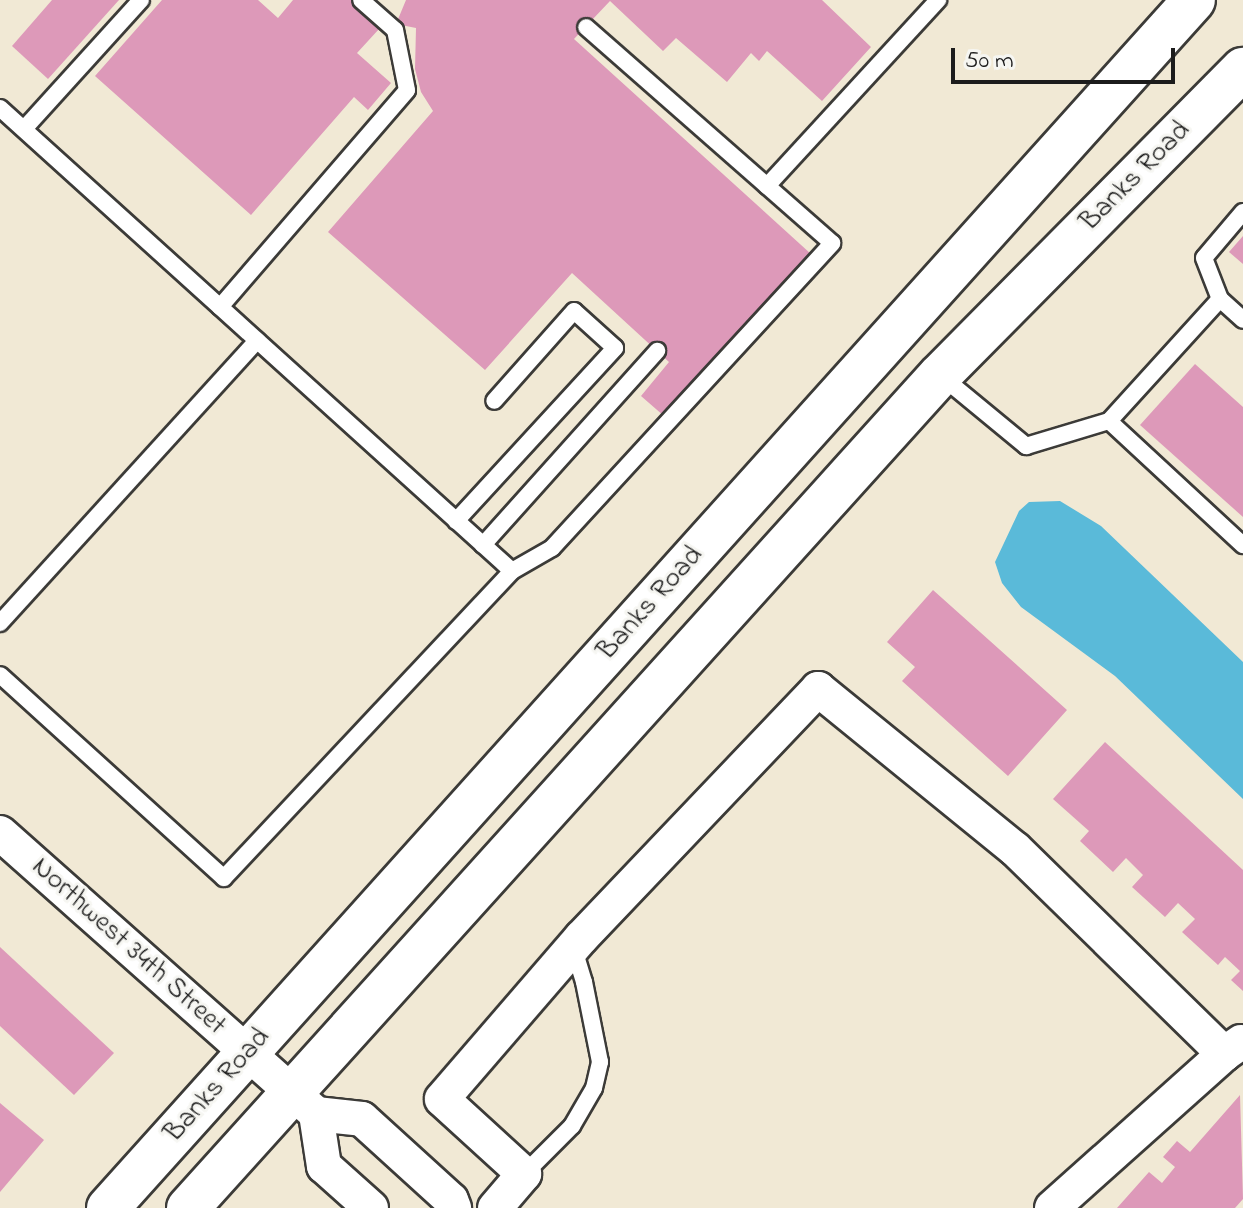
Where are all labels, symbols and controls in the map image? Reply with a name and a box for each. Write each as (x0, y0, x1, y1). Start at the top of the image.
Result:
scale bar (955, 32, 1179, 82)
text: 50 m (965, 44, 1014, 79)
street label: Banks Road (1074, 115, 1198, 239)
street label: Banks Road (591, 540, 711, 668)
street label: Northwest 34th Street (24, 851, 232, 1043)
street label: Banks Road (158, 1022, 278, 1150)

